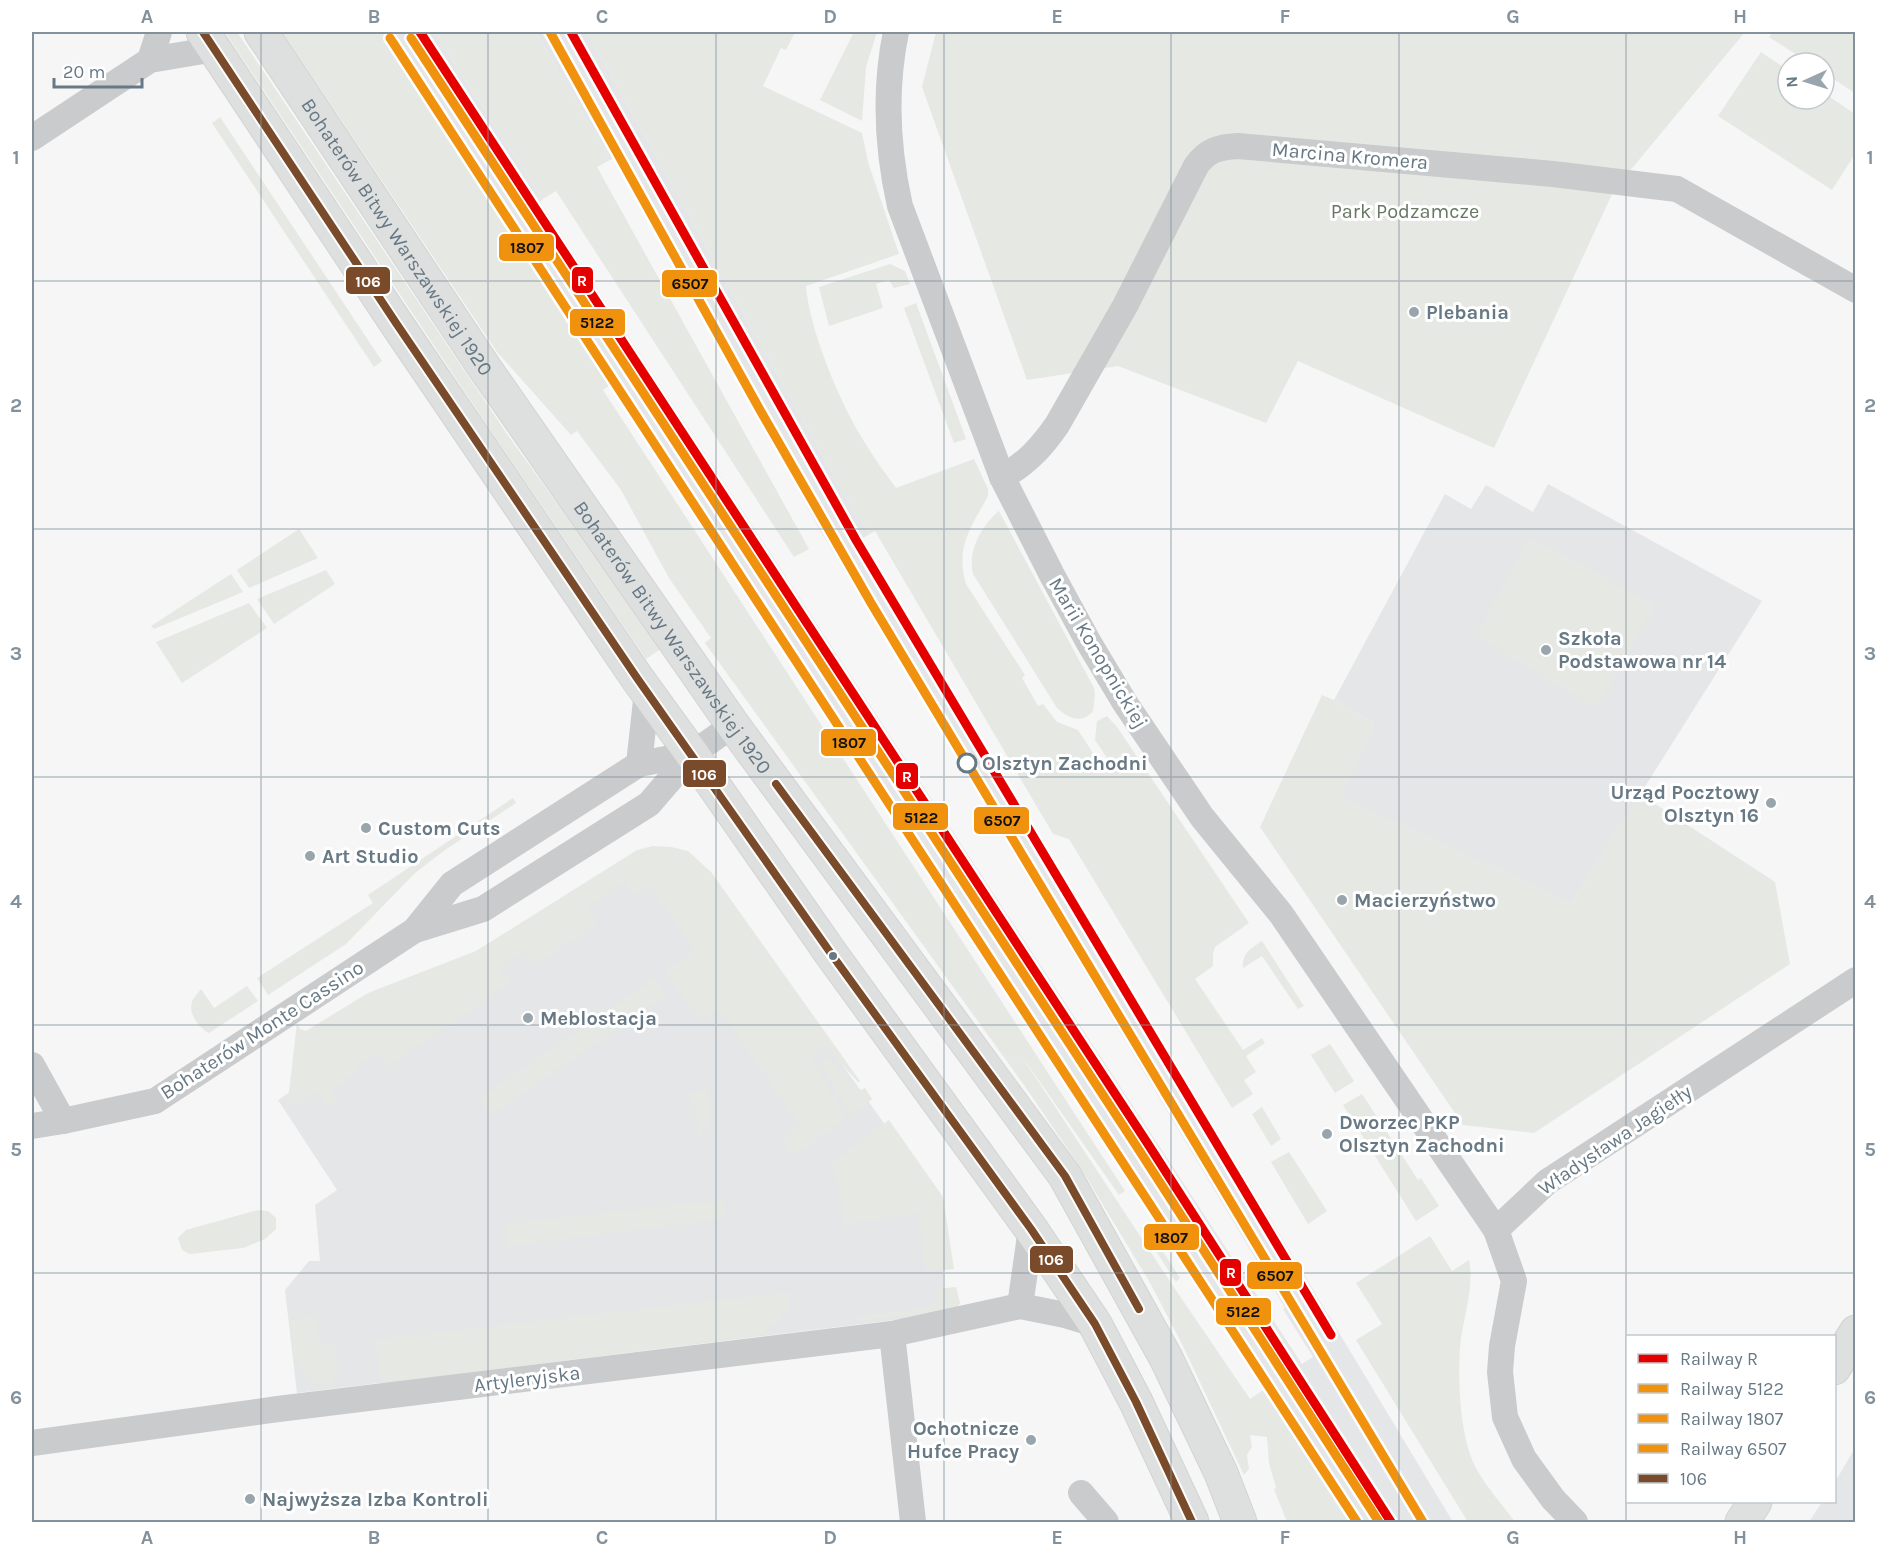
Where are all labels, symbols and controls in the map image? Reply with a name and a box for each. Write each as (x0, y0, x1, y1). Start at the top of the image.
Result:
text: A (141, 5, 154, 28)
text: B (368, 5, 380, 28)
text: C (596, 5, 608, 28)
text: D (823, 5, 837, 28)
text: E (1051, 5, 1063, 28)
text: F (1280, 5, 1291, 28)
text: G (1506, 5, 1520, 28)
text: H (1733, 5, 1747, 28)
scale bar (54, 51, 142, 89)
north arrow (1776, 51, 1836, 111)
text: 20 m (63, 61, 105, 83)
text: N (1782, 76, 1801, 88)
street label: Bohaterów Bitwy Warszawskiej 1920 (297, 94, 498, 380)
street label: Marcina Kromera (1271, 138, 1429, 174)
text: 1 (12, 146, 20, 169)
text: 1 (1866, 146, 1874, 169)
park label: Park Podzamcze (1331, 200, 1479, 223)
line badge: 1807 (498, 233, 555, 262)
text: 1807 (510, 238, 544, 257)
line badge: 106 (345, 266, 391, 295)
line badge: R (571, 266, 594, 294)
line badge: 6507 (661, 269, 718, 298)
text: R (577, 271, 587, 290)
text: 106 (355, 272, 381, 291)
text: 6507 (671, 274, 709, 293)
place label: Plebania (1426, 301, 1509, 324)
marker: Plebania (1407, 305, 1421, 319)
line badge: 5122 (569, 308, 626, 337)
text: 5122 (580, 313, 614, 332)
text: 2 (10, 394, 22, 417)
text: 2 (1864, 394, 1876, 417)
street label: Bohaterów Bitwy Warszawskiej 1920 (569, 496, 776, 778)
street label: Marii Konopnickiej (1044, 573, 1152, 733)
place label: Szkoła Podstawowa nr 14 (1558, 627, 1726, 673)
text: 3 (10, 642, 22, 665)
text: 3 (1864, 642, 1876, 665)
marker: Szkoła Podstawowa nr 14 (1539, 643, 1553, 657)
line badge: 1807 (820, 728, 877, 757)
text: 1807 (832, 733, 866, 752)
place label: Olsztyn Zachodni (982, 752, 1148, 775)
marker: Olsztyn Zachodni (957, 753, 977, 773)
line badge: 106 (682, 759, 727, 788)
line badge: R (895, 762, 919, 790)
text: 106 (691, 765, 717, 784)
text: R (902, 767, 912, 786)
place label: Urząd Pocztowy Olsztyn 16 (1611, 781, 1759, 827)
marker: Urząd Pocztowy Olsztyn 16 (1764, 796, 1778, 810)
line badge: 5122 (892, 802, 949, 831)
line badge: 6507 (973, 806, 1030, 835)
text: 5122 (904, 808, 938, 827)
text: 6507 (983, 811, 1021, 830)
place label: Custom Cuts (378, 817, 501, 840)
marker: Custom Cuts (359, 821, 373, 835)
place label: Art Studio (322, 845, 419, 868)
marker: Art Studio (303, 849, 317, 863)
place label: Macierzyństwo (1354, 889, 1496, 912)
text: 4 (10, 890, 22, 913)
text: 4 (1864, 890, 1876, 913)
marker: Macierzyństwo (1335, 893, 1349, 907)
unlabelled marker (827, 950, 839, 962)
street label: Bohaterów Monte Cassino (156, 956, 368, 1104)
place label: Meblostacja (540, 1007, 657, 1030)
marker: Meblostacja (521, 1011, 535, 1025)
street label: Władysława Jagiełły (1534, 1080, 1696, 1200)
place label: Dworzec PKP Olsztyn Zachodni (1339, 1111, 1505, 1157)
marker: Dworzec PKP Olsztyn Zachodni (1320, 1127, 1334, 1141)
text: 5 (10, 1138, 22, 1161)
text: 5 (1864, 1138, 1876, 1161)
line badge: 1807 (1143, 1223, 1200, 1251)
text: 1807 (1154, 1228, 1188, 1247)
line badge: 106 (1029, 1245, 1074, 1274)
text: 106 (1038, 1250, 1064, 1269)
line badge: R (1219, 1258, 1242, 1287)
line badge: 6507 (1246, 1261, 1303, 1290)
text: R (1226, 1263, 1236, 1282)
text: 6507 (1256, 1266, 1294, 1285)
line badge: 5122 (1215, 1297, 1272, 1326)
text: 5122 (1226, 1302, 1260, 1321)
legend (1626, 1335, 1836, 1503)
text: Railway R (1680, 1348, 1758, 1370)
street label: Artyleryjska (472, 1361, 582, 1397)
text: Railway 5122 (1680, 1378, 1784, 1400)
text: 6 (10, 1386, 22, 1409)
text: 6 (1864, 1386, 1876, 1409)
text: Railway 1807 (1680, 1408, 1784, 1430)
place label: Ochotnicze Hufce Pracy (907, 1417, 1019, 1463)
marker: Ochotnicze Hufce Pracy (1024, 1433, 1038, 1447)
text: Railway 6507 (1680, 1438, 1787, 1460)
text: 106 (1680, 1468, 1707, 1490)
place label: Najwyższa Izba Kontroli (262, 1488, 489, 1511)
marker: Najwyższa Izba Kontroli (243, 1492, 257, 1506)
text: A (141, 1526, 154, 1549)
text: B (368, 1526, 380, 1549)
text: C (596, 1526, 608, 1549)
text: D (823, 1526, 837, 1549)
text: E (1051, 1526, 1063, 1549)
text: F (1280, 1526, 1291, 1549)
text: G (1506, 1526, 1520, 1549)
text: H (1733, 1526, 1747, 1549)

